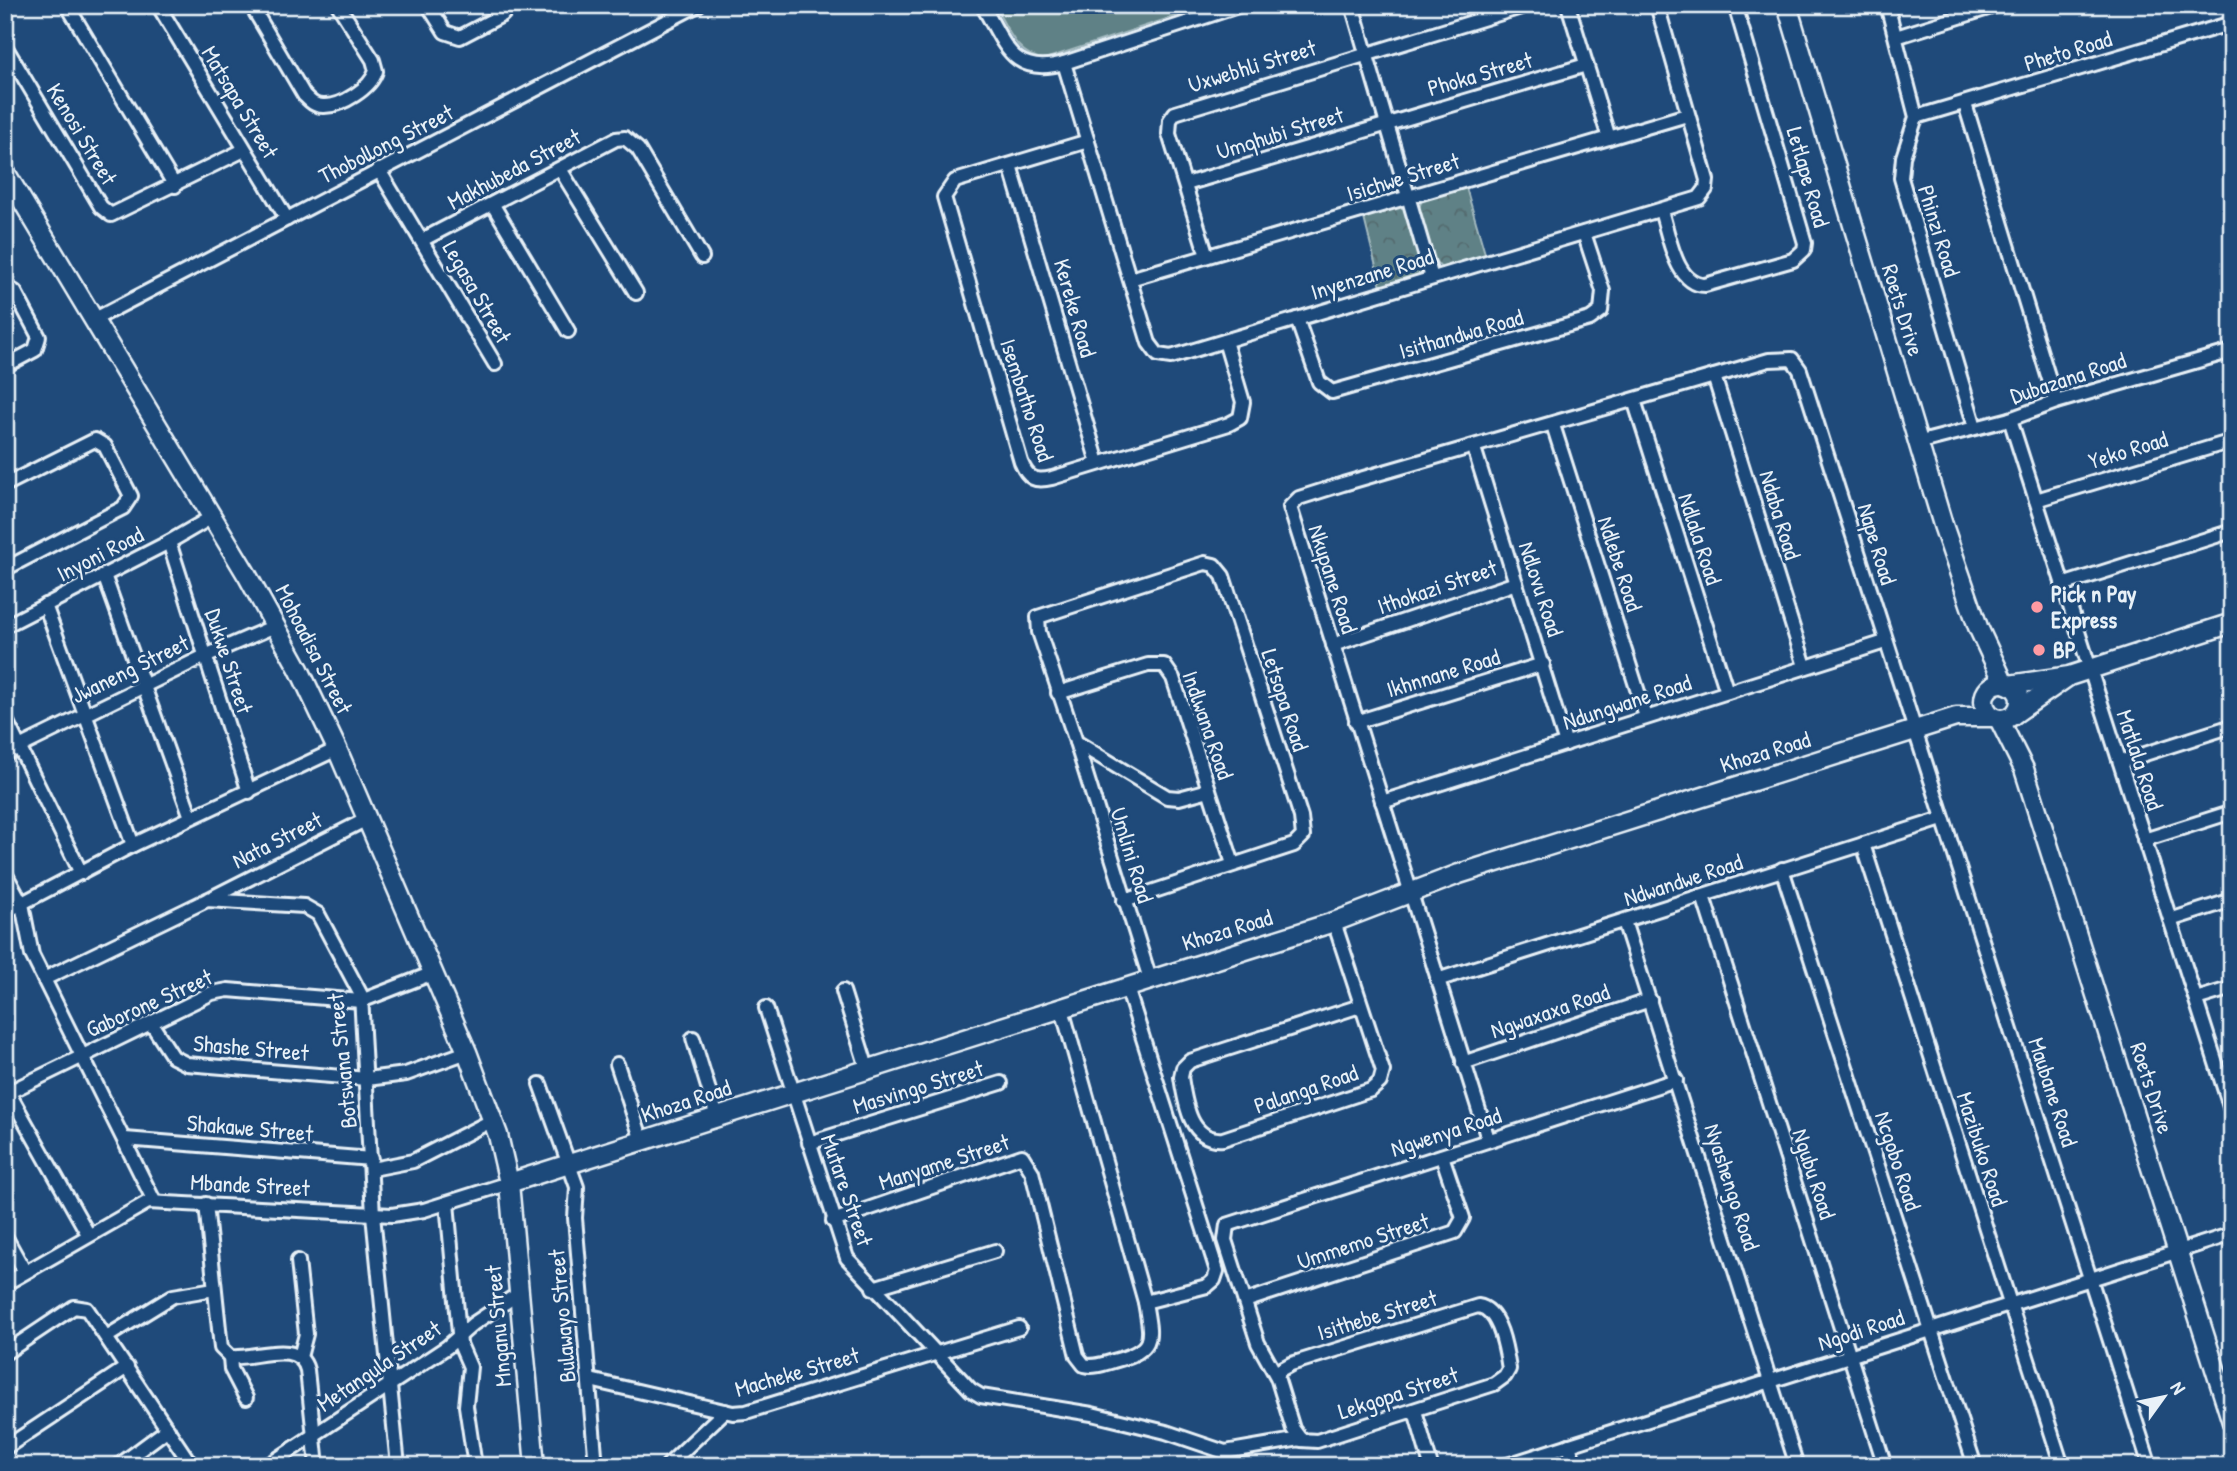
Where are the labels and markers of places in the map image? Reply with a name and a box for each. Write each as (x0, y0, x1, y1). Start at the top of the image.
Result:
place label: Pick n Pay Express (2051, 578, 2137, 636)
marker: Pick n Pay Express (2029, 599, 2045, 615)
place label: BP (2053, 634, 2076, 665)
marker: BP (2031, 642, 2047, 658)

